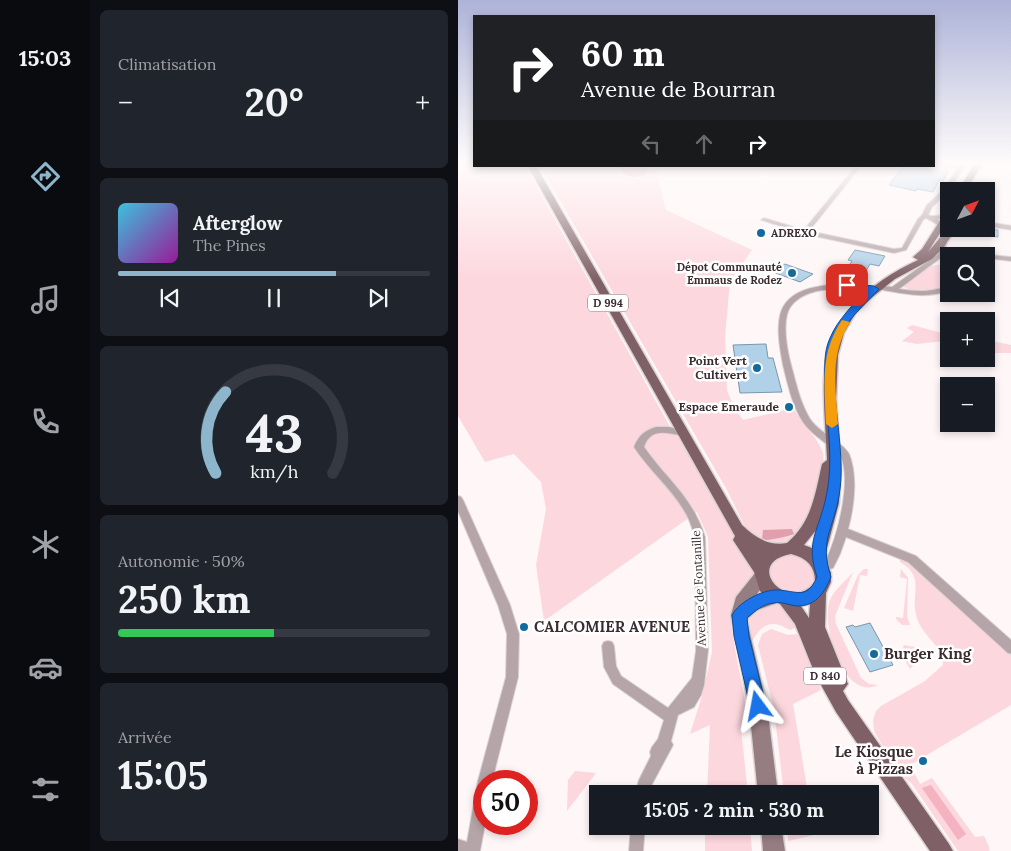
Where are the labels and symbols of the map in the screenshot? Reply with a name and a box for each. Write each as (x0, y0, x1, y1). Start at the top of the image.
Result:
north arrow (940, 182, 996, 238)
place label: ADREXO (771, 226, 817, 240)
marker: ADREXO (755, 227, 767, 239)
place label: Dépot Communauté Emmaus de Rodez (677, 260, 782, 287)
pin (826, 264, 868, 306)
marker: Dépot Communauté Emmaus de Rodez (786, 267, 798, 279)
road number: D 994 (588, 294, 628, 312)
place label: Point Vert Cultivert (688, 353, 748, 382)
marker: Point Vert Cultivert (751, 362, 763, 374)
place label: Espace Emeraude (678, 399, 780, 414)
marker: Espace Emeraude (783, 401, 795, 413)
street label: Avenue de Fontanille (688, 529, 709, 647)
place label: CALCOMIER AVENUE (534, 617, 690, 636)
marker: CALCOMIER AVENUE (518, 621, 530, 633)
place label: Burger King (884, 644, 972, 663)
marker: Burger King (868, 648, 880, 660)
road number: D 840 (804, 668, 846, 684)
position arrow (731, 679, 783, 731)
place label: Le Kiosque à Pizzas (835, 742, 913, 778)
marker: Le Kiosque à Pizzas (917, 755, 929, 767)
speed limit sign: 50 (473, 770, 538, 835)

